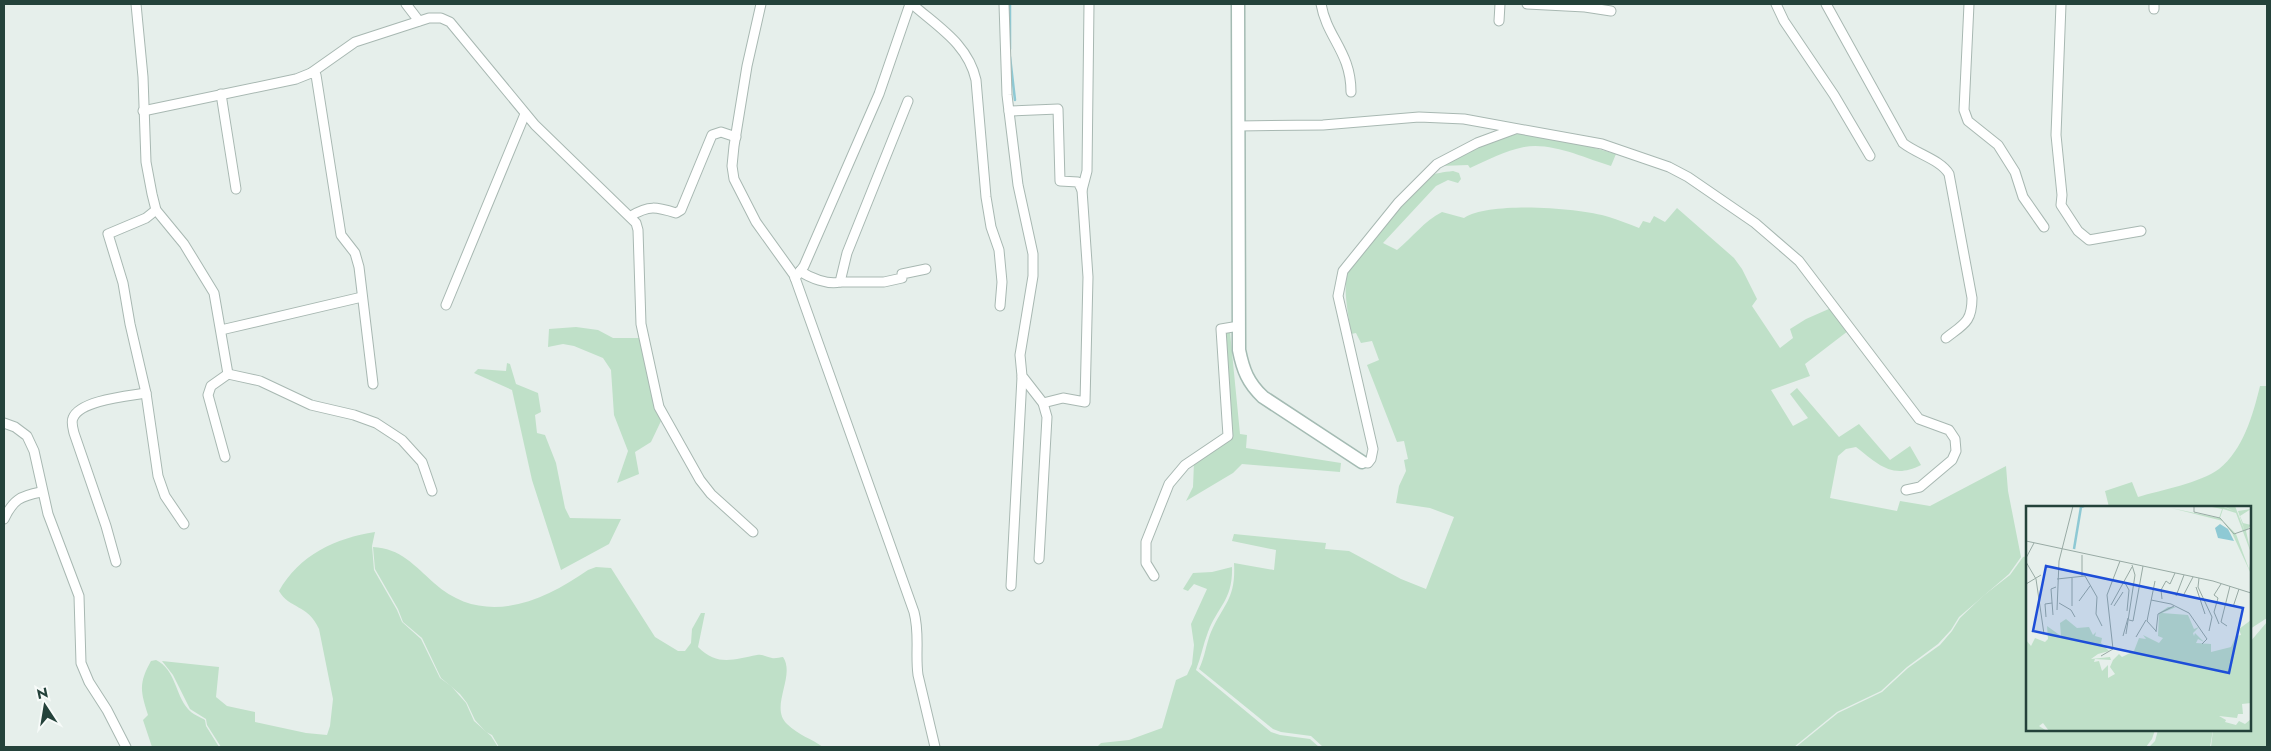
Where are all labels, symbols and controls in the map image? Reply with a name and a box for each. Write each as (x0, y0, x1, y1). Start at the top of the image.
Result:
inset map (2026, 506, 2251, 731)
north arrow (20, 681, 70, 731)
text: N (35, 682, 50, 704)

